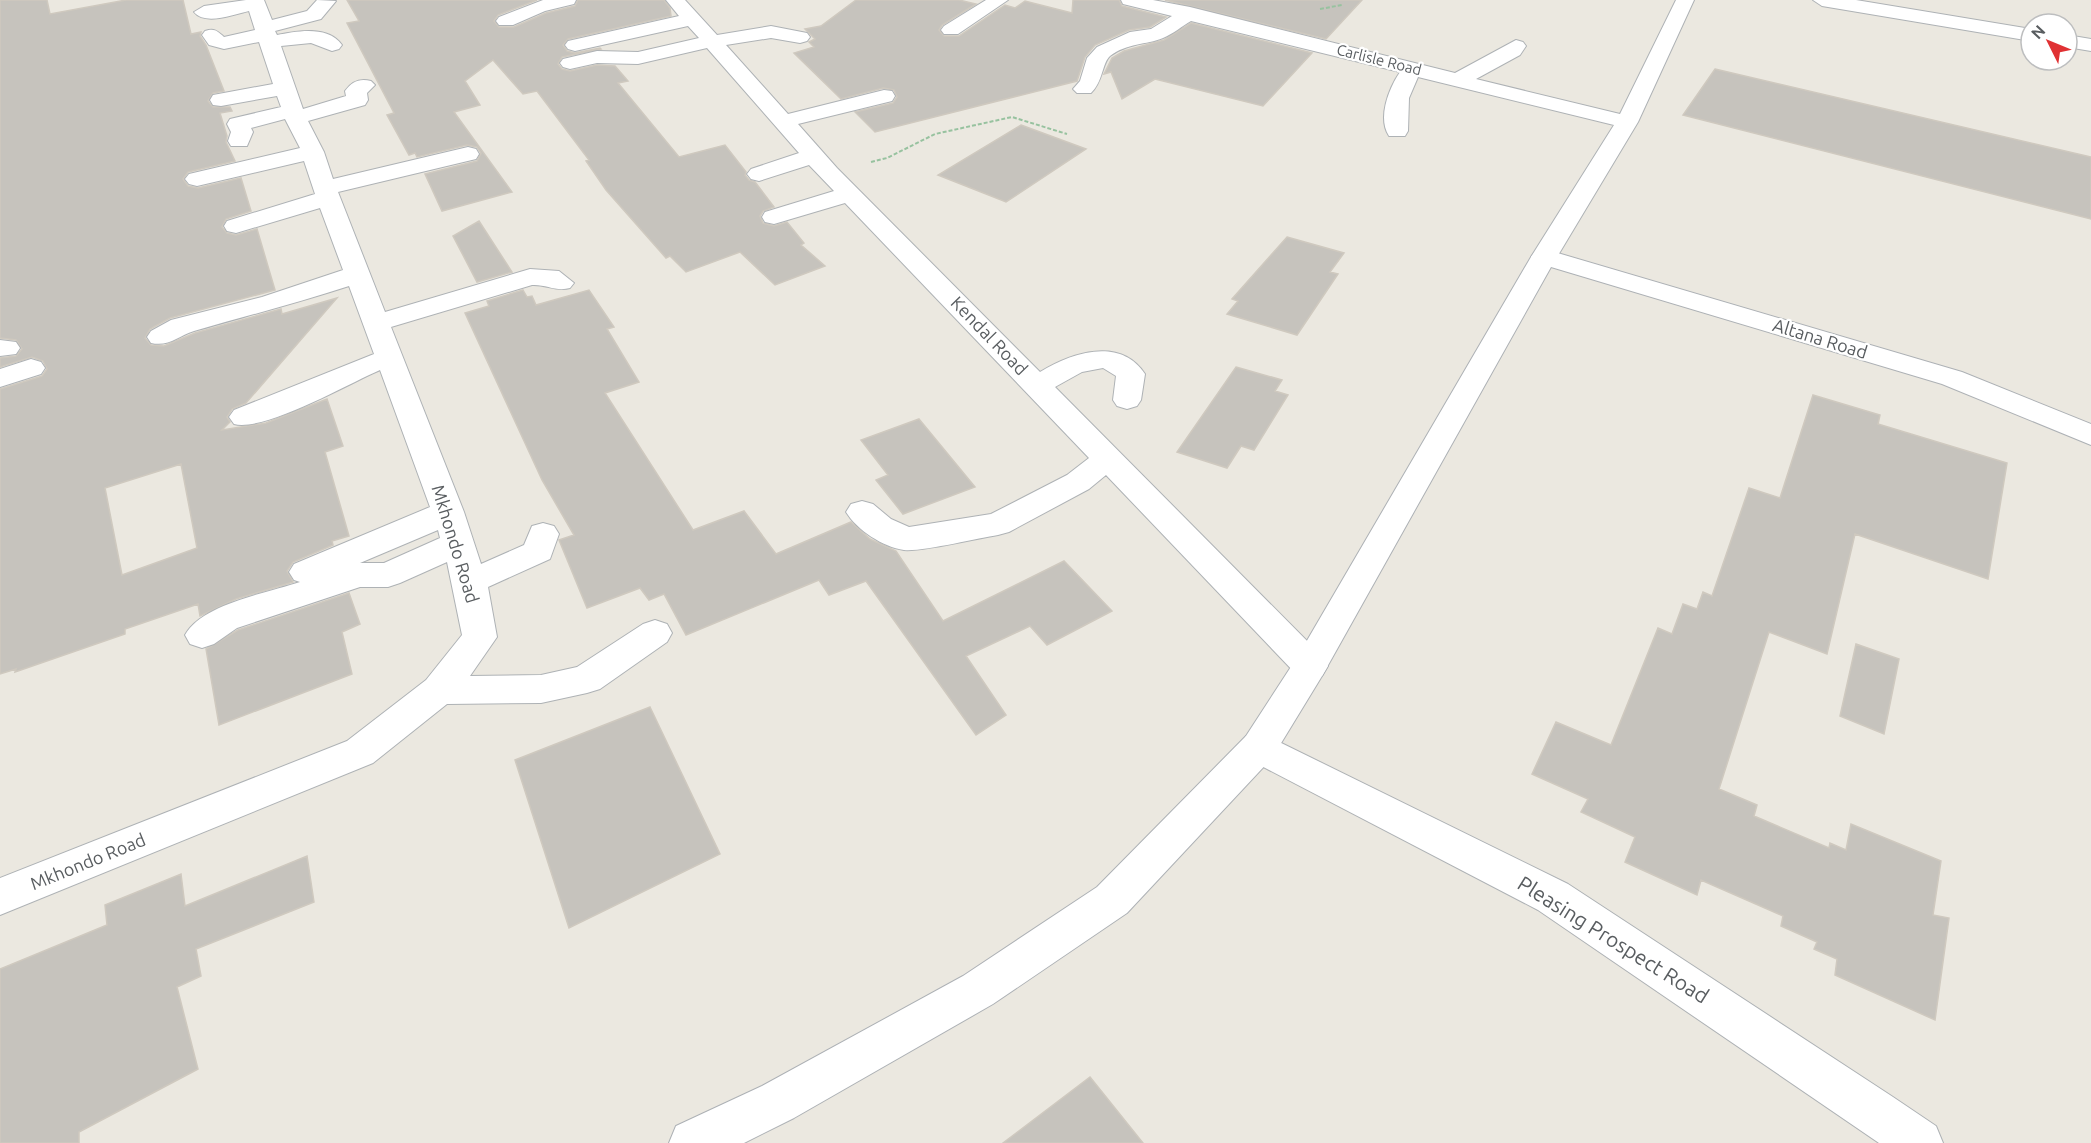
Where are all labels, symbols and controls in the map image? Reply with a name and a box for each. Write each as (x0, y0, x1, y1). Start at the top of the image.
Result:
north arrow (2019, 12, 2079, 72)
text: N (2027, 21, 2049, 42)
street label: Carlisle Road (1335, 41, 1423, 78)
street label: Kendal Road (947, 292, 1032, 379)
street label: Altana Road (1771, 314, 1870, 362)
street label: Mkhondo Road (428, 482, 483, 605)
street label: Mkhondo Road (27, 829, 148, 893)
street label: Pleasing Prospect Road (1514, 871, 1713, 1008)

